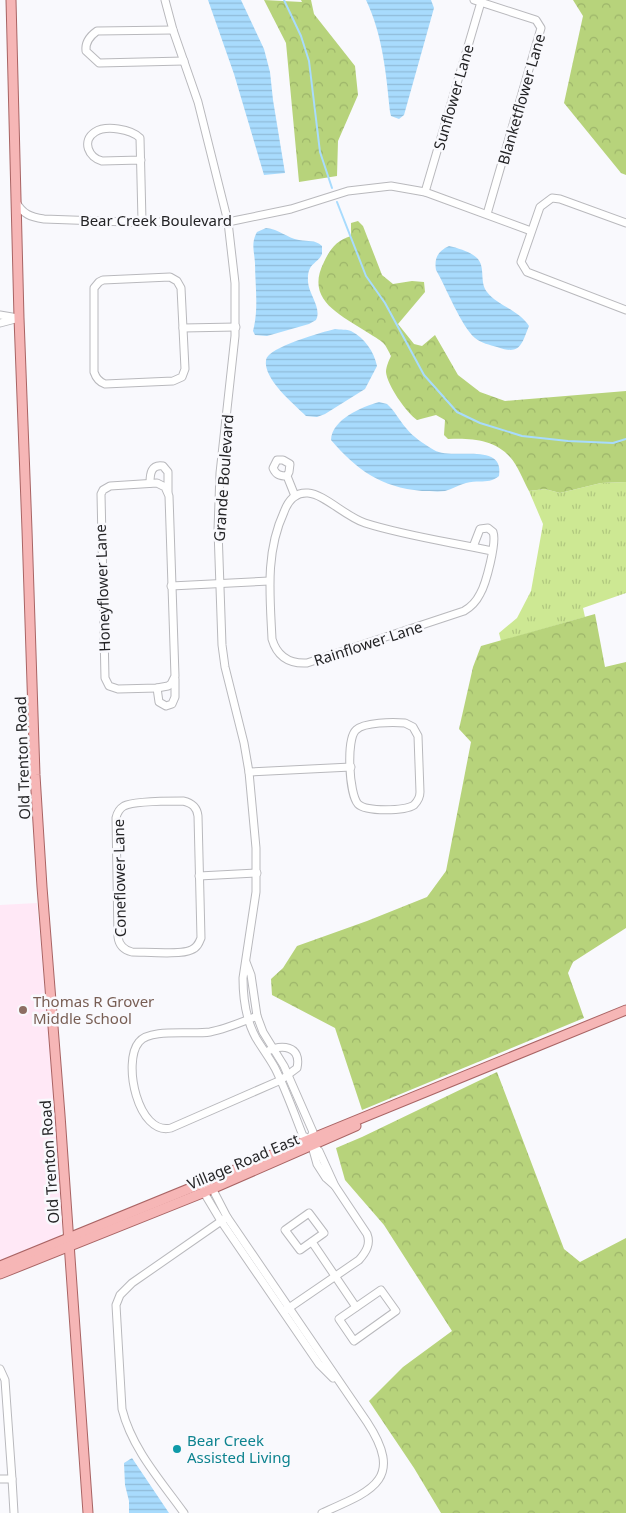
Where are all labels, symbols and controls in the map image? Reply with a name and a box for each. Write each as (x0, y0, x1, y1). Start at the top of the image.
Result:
street label: Blanketflower Lane (493, 31, 549, 167)
street label: Sunflower Lane (428, 42, 478, 152)
street label: Bear Creek Boulevard (80, 210, 232, 230)
street label: Grande Boulevard (209, 414, 237, 542)
street label: Honeyflower Lane (90, 524, 114, 652)
street label: Rainflower Lane (311, 616, 425, 670)
street label: Old Trenton Road (10, 696, 34, 820)
street label: Coneflower Lane (108, 819, 130, 937)
place label: Thomas R Grover Middle School (33, 991, 154, 1028)
marker: Thomas R Grover Middle School (17, 1004, 29, 1016)
street label: Old Trenton Road (35, 1100, 63, 1224)
street label: Village Road East (184, 1128, 303, 1194)
place label: Bear Creek Assisted Living (187, 1430, 291, 1467)
marker: Bear Creek Assisted Living (171, 1443, 183, 1455)

